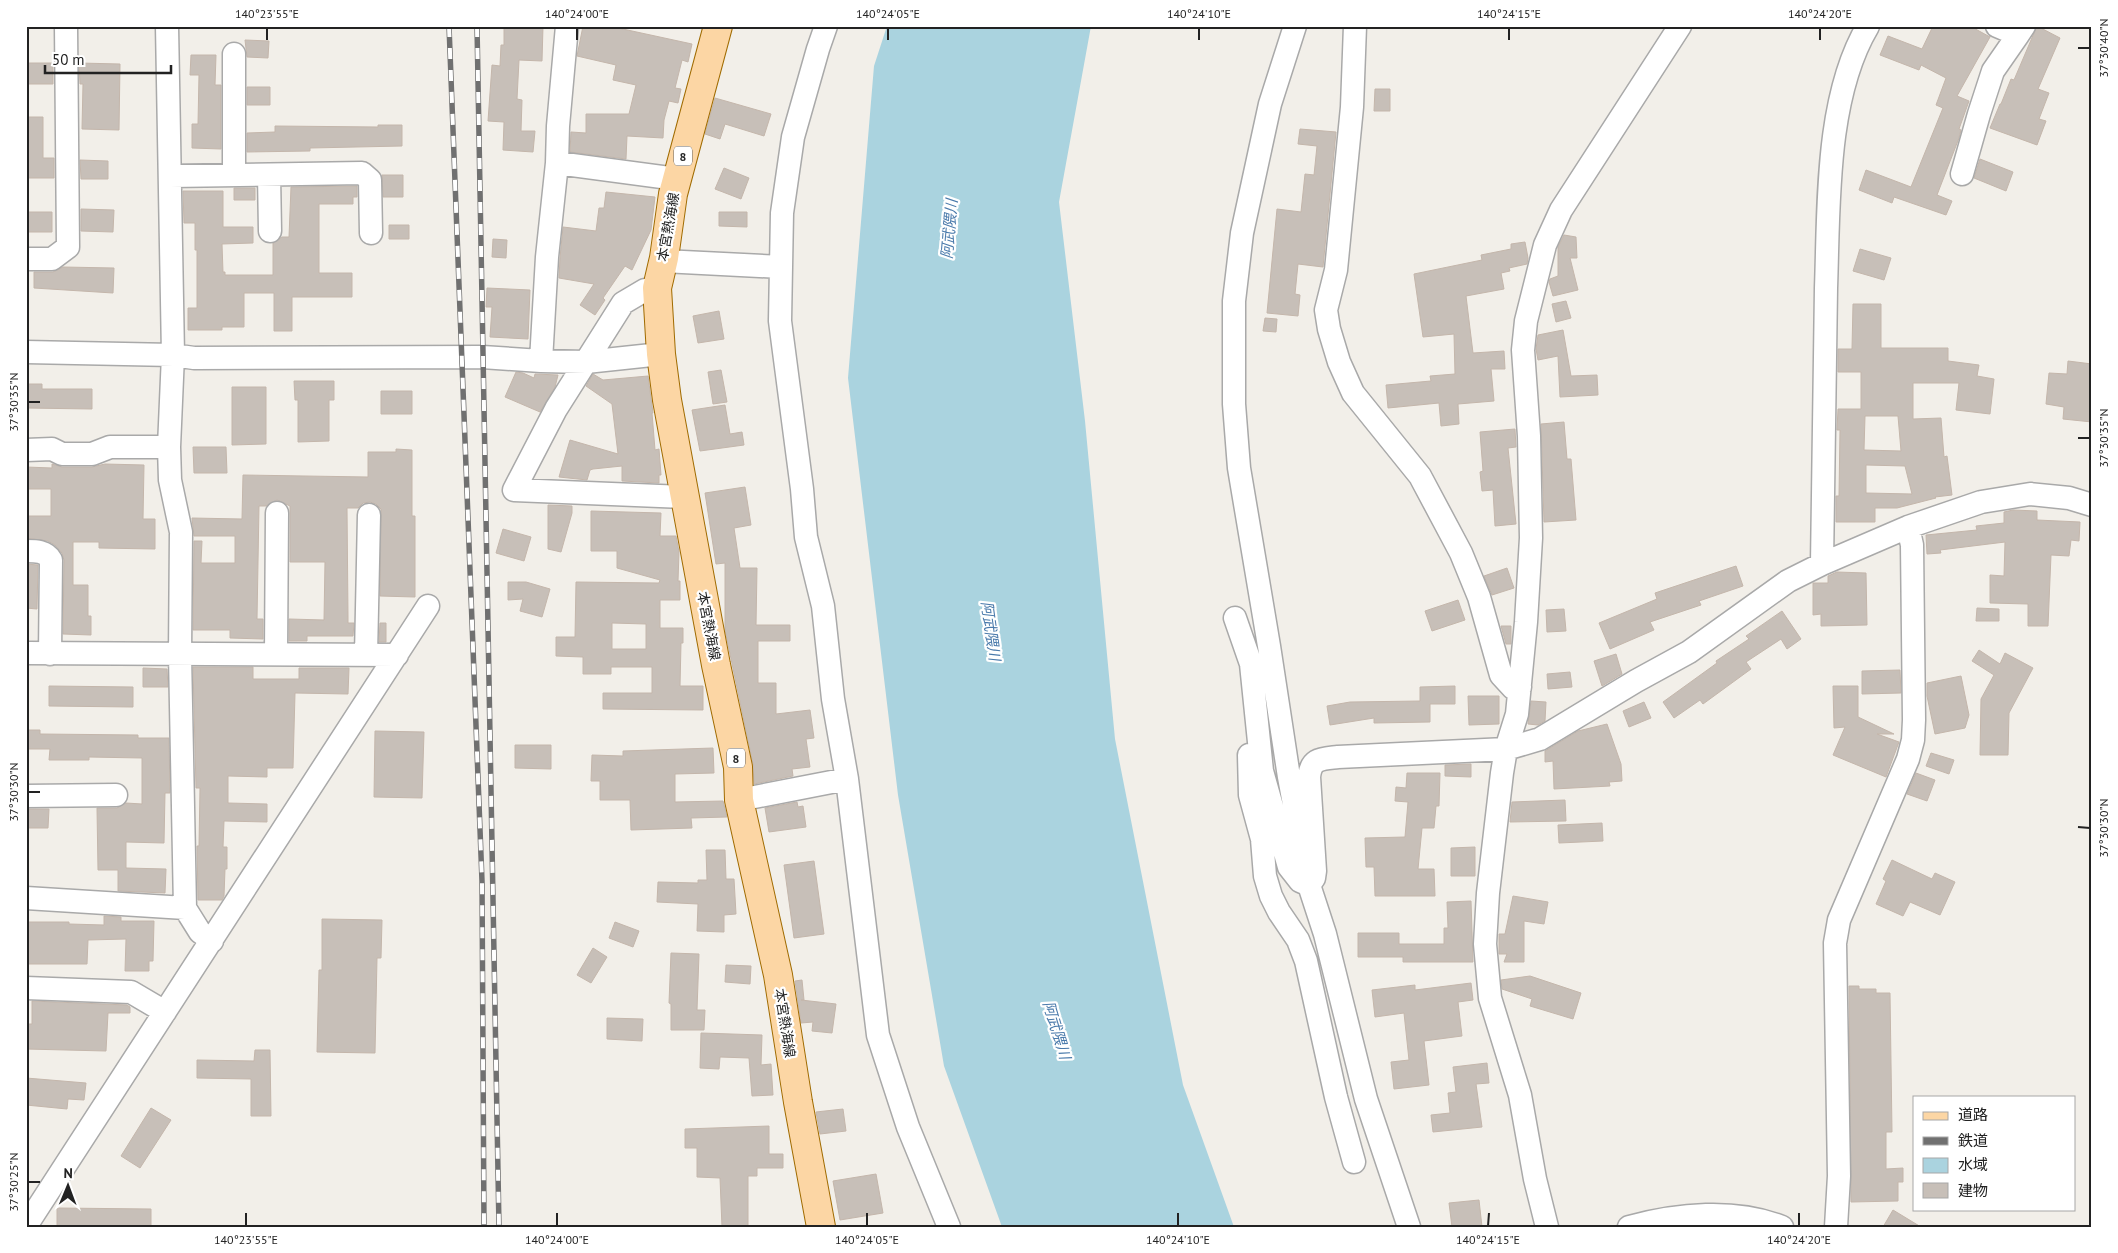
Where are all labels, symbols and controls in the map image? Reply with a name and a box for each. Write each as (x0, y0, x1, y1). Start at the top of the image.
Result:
text: 140°23'55"E (235, 6, 299, 21)
text: 140°24'00"E (545, 6, 609, 21)
text: 140°24'05"E (856, 6, 920, 21)
text: 140°24'10"E (1167, 6, 1231, 21)
text: 140°24'15"E (1477, 6, 1541, 21)
text: 140°24'20"E (1788, 6, 1852, 21)
text: 37°30'40"N (2096, 18, 2111, 78)
scale bar (45, 42, 171, 74)
text: 50 m (52, 50, 85, 69)
road number: 8 (674, 146, 692, 166)
street label: 本宮熱海線 (653, 191, 683, 263)
water label: 阿武隈川 (937, 196, 961, 260)
text: 37°30'35"N (6, 372, 21, 432)
text: 37°30'35"N (2096, 408, 2111, 468)
street label: 本宮熱海線 (693, 590, 725, 662)
water label: 阿武隈川 (977, 600, 1005, 664)
road number: 8 (727, 748, 745, 768)
text: 37°30'30"N (6, 762, 21, 822)
text: 37°30'30"N (2096, 798, 2111, 858)
street label: 本宮熱海線 (771, 987, 799, 1059)
water label: 阿武隈川 (1039, 999, 1075, 1063)
legend (1913, 1096, 2076, 1210)
text: 道路 (1958, 1105, 1988, 1124)
text: 鉄道 (1958, 1131, 1988, 1150)
text: 37°30'25"N (6, 1152, 21, 1212)
text: 水域 (1958, 1155, 1988, 1174)
north arrow (42, 1160, 92, 1210)
text: N (63, 1164, 73, 1182)
text: 建物 (1958, 1181, 1988, 1200)
text: 140°23'55"E (214, 1232, 278, 1247)
text: 140°24'00"E (525, 1232, 589, 1247)
text: 140°24'05"E (835, 1232, 899, 1247)
text: 140°24'10"E (1146, 1232, 1210, 1247)
text: 140°24'15"E (1456, 1232, 1520, 1247)
text: 140°24'20"E (1767, 1232, 1831, 1247)

